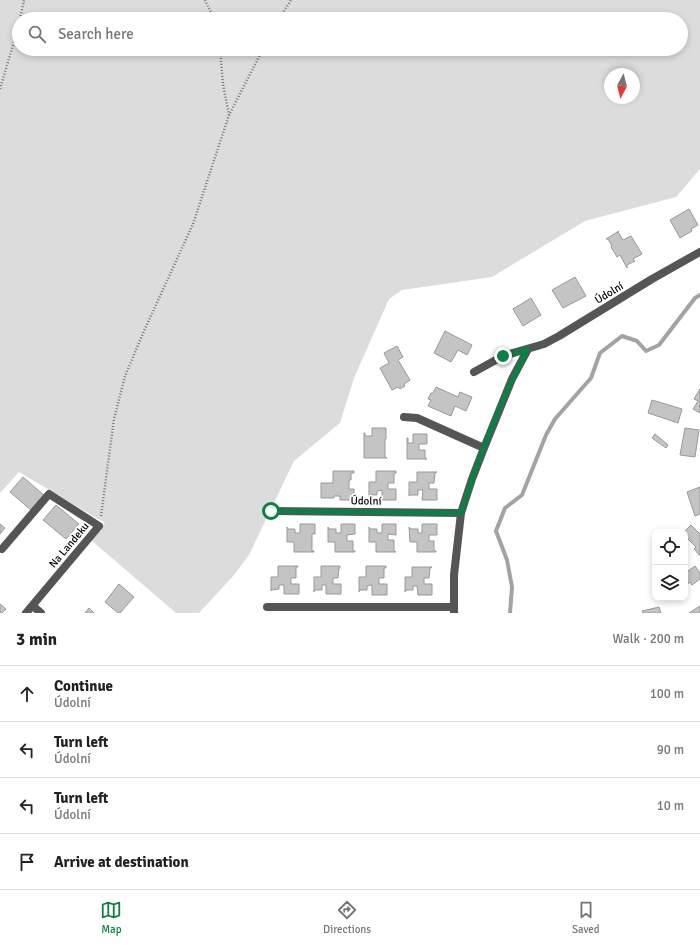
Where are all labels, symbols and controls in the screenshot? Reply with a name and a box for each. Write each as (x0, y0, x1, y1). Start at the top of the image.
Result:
search box (12, 12, 688, 56)
icon: search (26, 23, 48, 45)
text: Search here (58, 25, 134, 43)
north arrow (604, 68, 640, 104)
street label: Údolní (592, 279, 626, 307)
route end (494, 347, 512, 365)
street label: Údolní (350, 493, 382, 508)
route start (262, 502, 280, 520)
street label: Na Landeku (46, 520, 92, 570)
map controls (652, 529, 688, 601)
button: locate (652, 529, 688, 565)
button: layers (652, 565, 688, 601)
text: 3 min (16, 629, 57, 650)
text: Walk · 200 m (613, 631, 684, 647)
text: Continue (54, 677, 113, 695)
icon: ahead (16, 683, 38, 705)
text: 100 m (650, 686, 684, 702)
text: Údolní (54, 695, 91, 711)
text: Turn left (54, 733, 108, 751)
icon: left (16, 739, 38, 761)
text: 90 m (657, 742, 684, 758)
text: Údolní (54, 751, 91, 767)
text: Turn left (54, 789, 108, 807)
icon: left (16, 795, 38, 817)
text: 10 m (657, 798, 684, 814)
text: Údolní (54, 807, 91, 823)
icon: arrive (16, 851, 38, 873)
text: Arrive at destination (54, 853, 189, 871)
tab: Map (100, 899, 122, 936)
tab: Directions (323, 899, 371, 936)
tab: Saved (572, 899, 600, 936)

